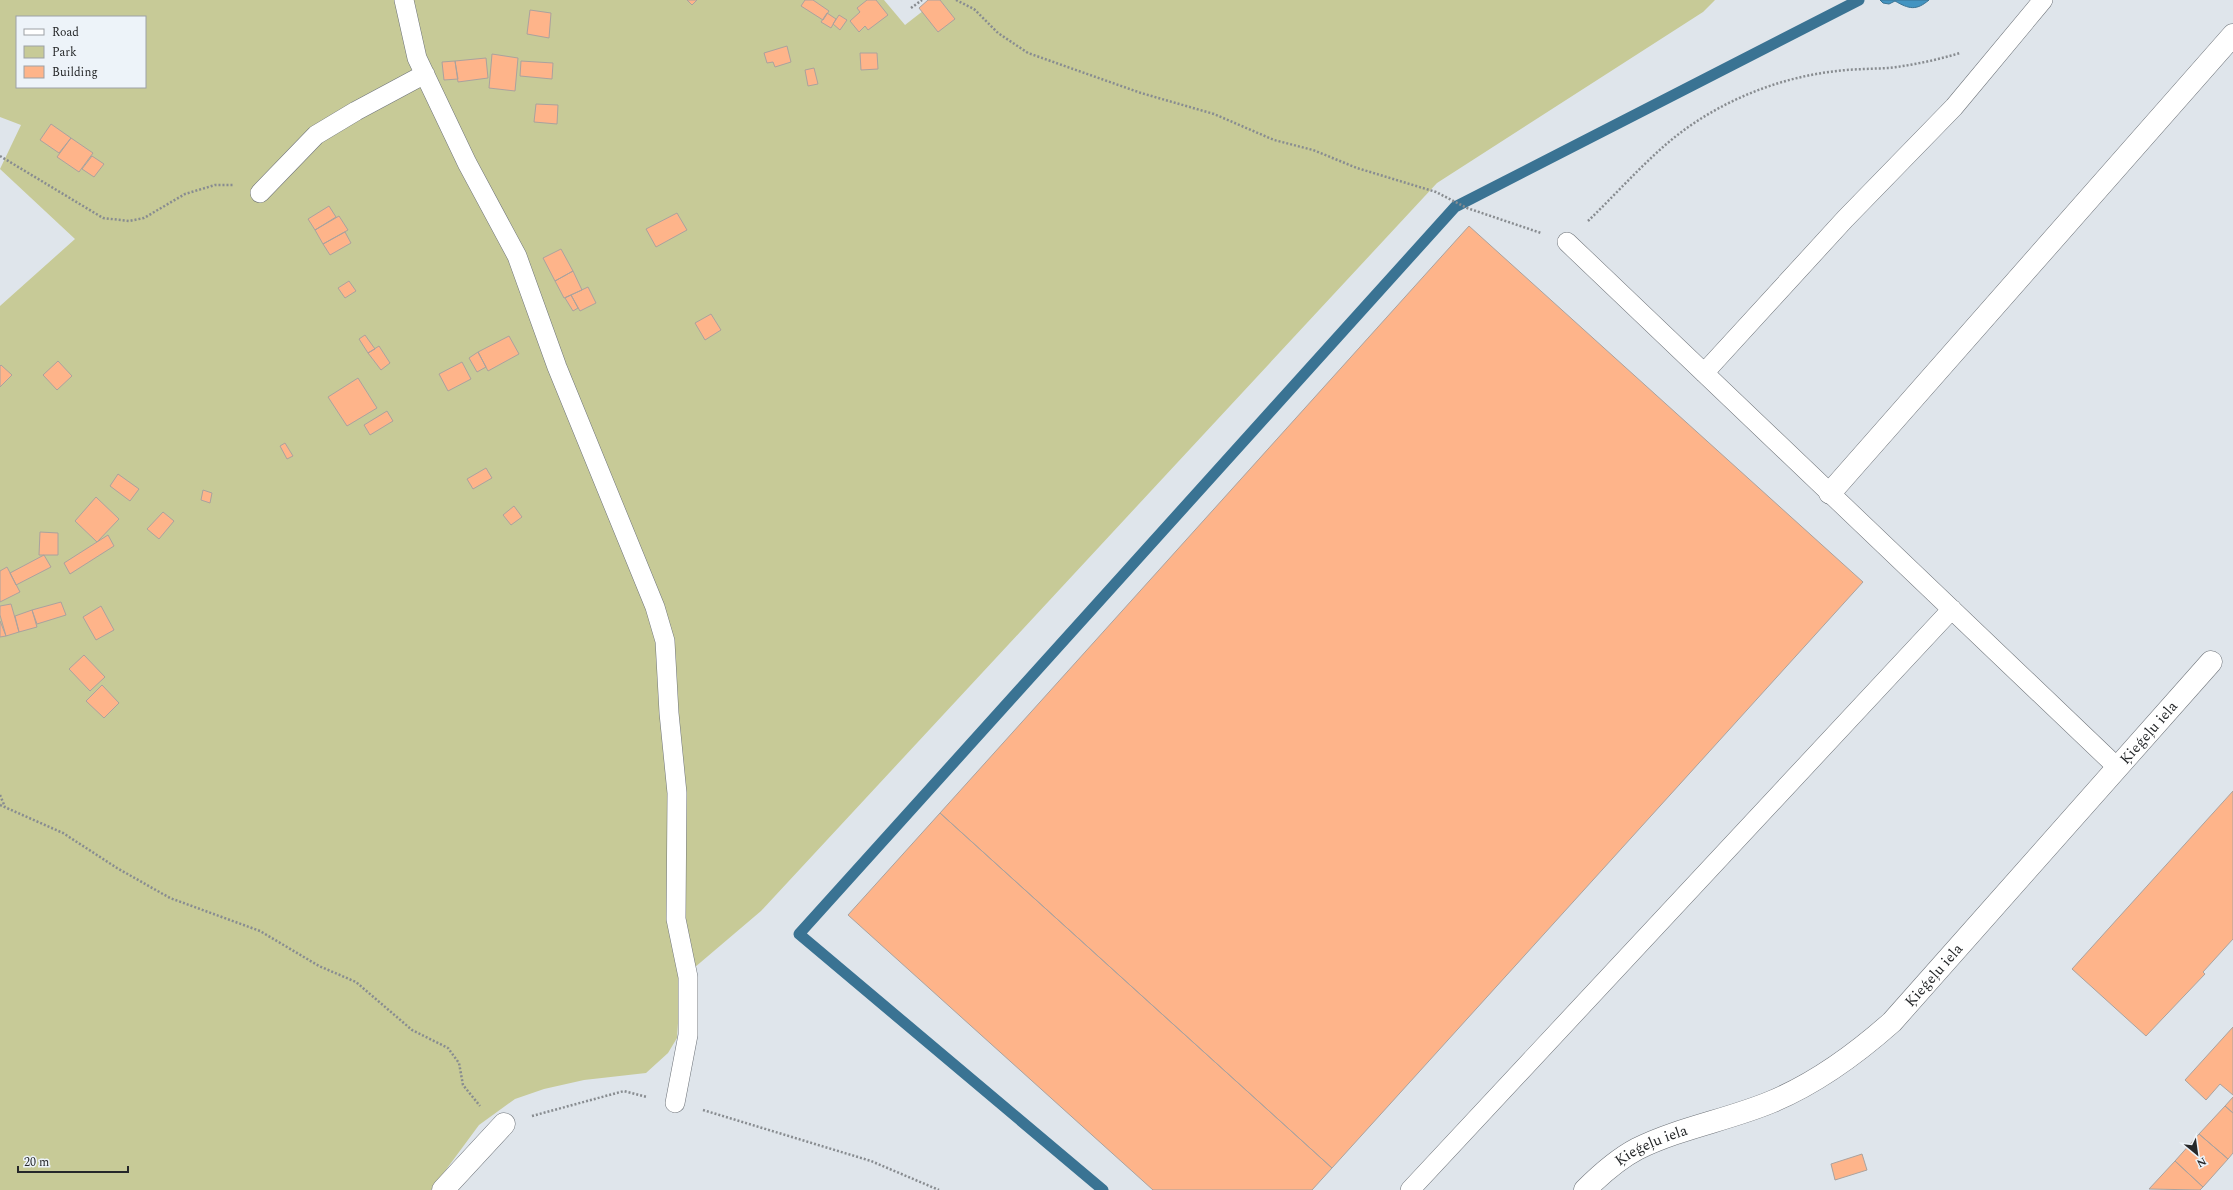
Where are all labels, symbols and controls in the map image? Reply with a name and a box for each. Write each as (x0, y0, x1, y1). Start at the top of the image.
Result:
legend (16, 16, 146, 88)
text: Road (52, 23, 79, 42)
text: Park (52, 43, 77, 62)
text: Building (52, 63, 98, 82)
street label: Ķieģeļu iela (2114, 696, 2184, 770)
street label: Ķieģeļu iela (1899, 938, 1969, 1012)
street label: Ķieģeļu iela (1610, 1119, 1691, 1172)
north arrow (2177, 1134, 2217, 1174)
scale bar (18, 1148, 128, 1174)
text: 20 m (24, 1153, 49, 1172)
text: N (2194, 1153, 2210, 1172)

